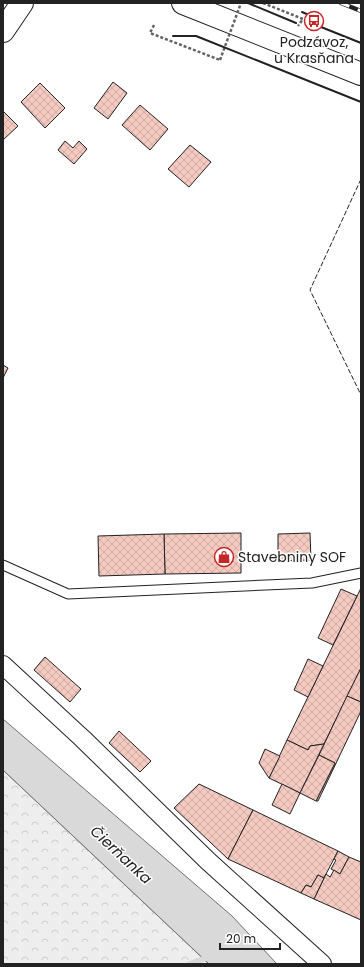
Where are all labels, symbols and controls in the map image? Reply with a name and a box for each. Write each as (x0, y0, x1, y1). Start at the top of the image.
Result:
bus stop icon: Podzávoz, u Krasňana (303, 10, 325, 32)
place label: Podzávoz, u Krasňana (274, 32, 354, 68)
shop icon: Stavebniny SOF (213, 546, 235, 568)
place label: Stavebniny SOF (238, 547, 346, 567)
water label: Čierňanka (86, 821, 157, 889)
scale bar (220, 925, 280, 951)
text: 20 m (226, 930, 256, 947)

